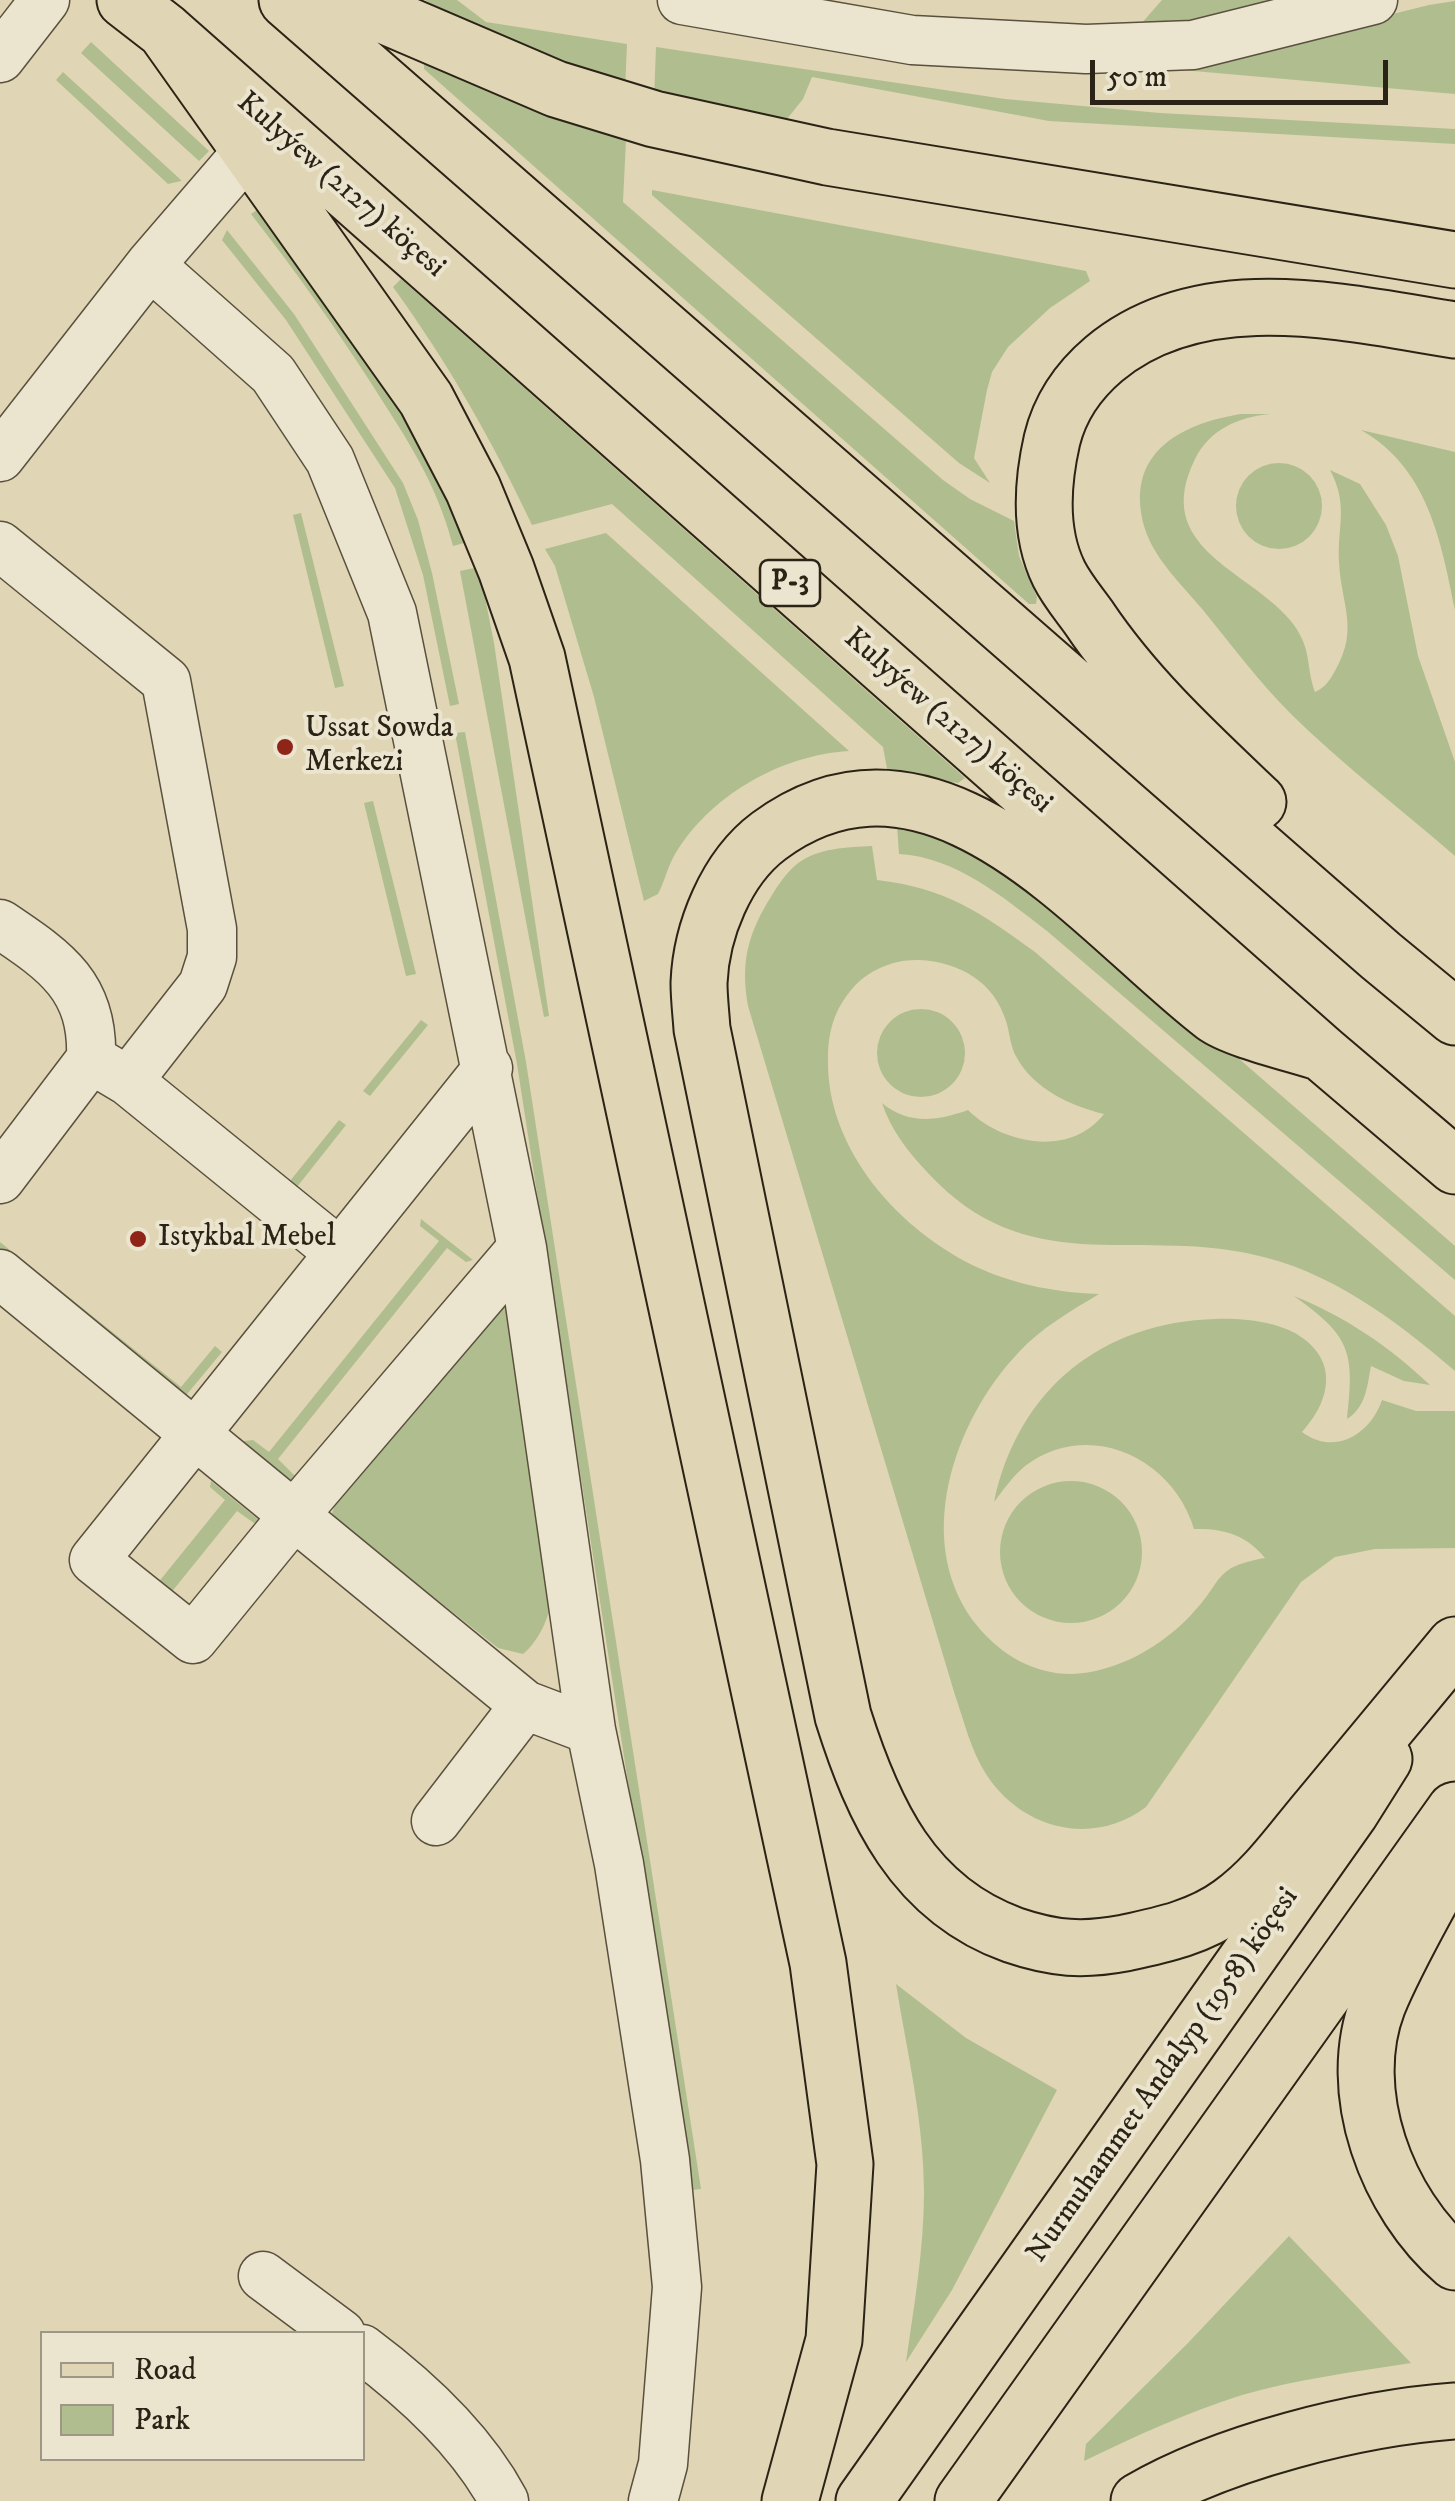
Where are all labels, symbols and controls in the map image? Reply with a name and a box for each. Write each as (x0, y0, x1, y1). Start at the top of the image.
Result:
scale bar (1095, 40, 1392, 102)
text: 50 m (1107, 59, 1167, 96)
street label: Kulyýew (2127) köçesi (228, 86, 452, 286)
road number: P-3 (760, 560, 820, 606)
street label: Kulyýew (2127) köçesi (835, 622, 1059, 822)
place label: Ussat Sowda Merkezi (305, 712, 453, 782)
marker: Ussat Sowda Merkezi (274, 736, 296, 758)
place label: Istykbal Mebel (158, 1221, 336, 1257)
marker: Istykbal Mebel (127, 1228, 149, 1250)
street label: Nurmuhammet Andalyp (1958) köçesi (1020, 1882, 1308, 2270)
legend (40, 2331, 365, 2461)
text: Road (134, 2352, 196, 2389)
text: Park (134, 2402, 190, 2439)

